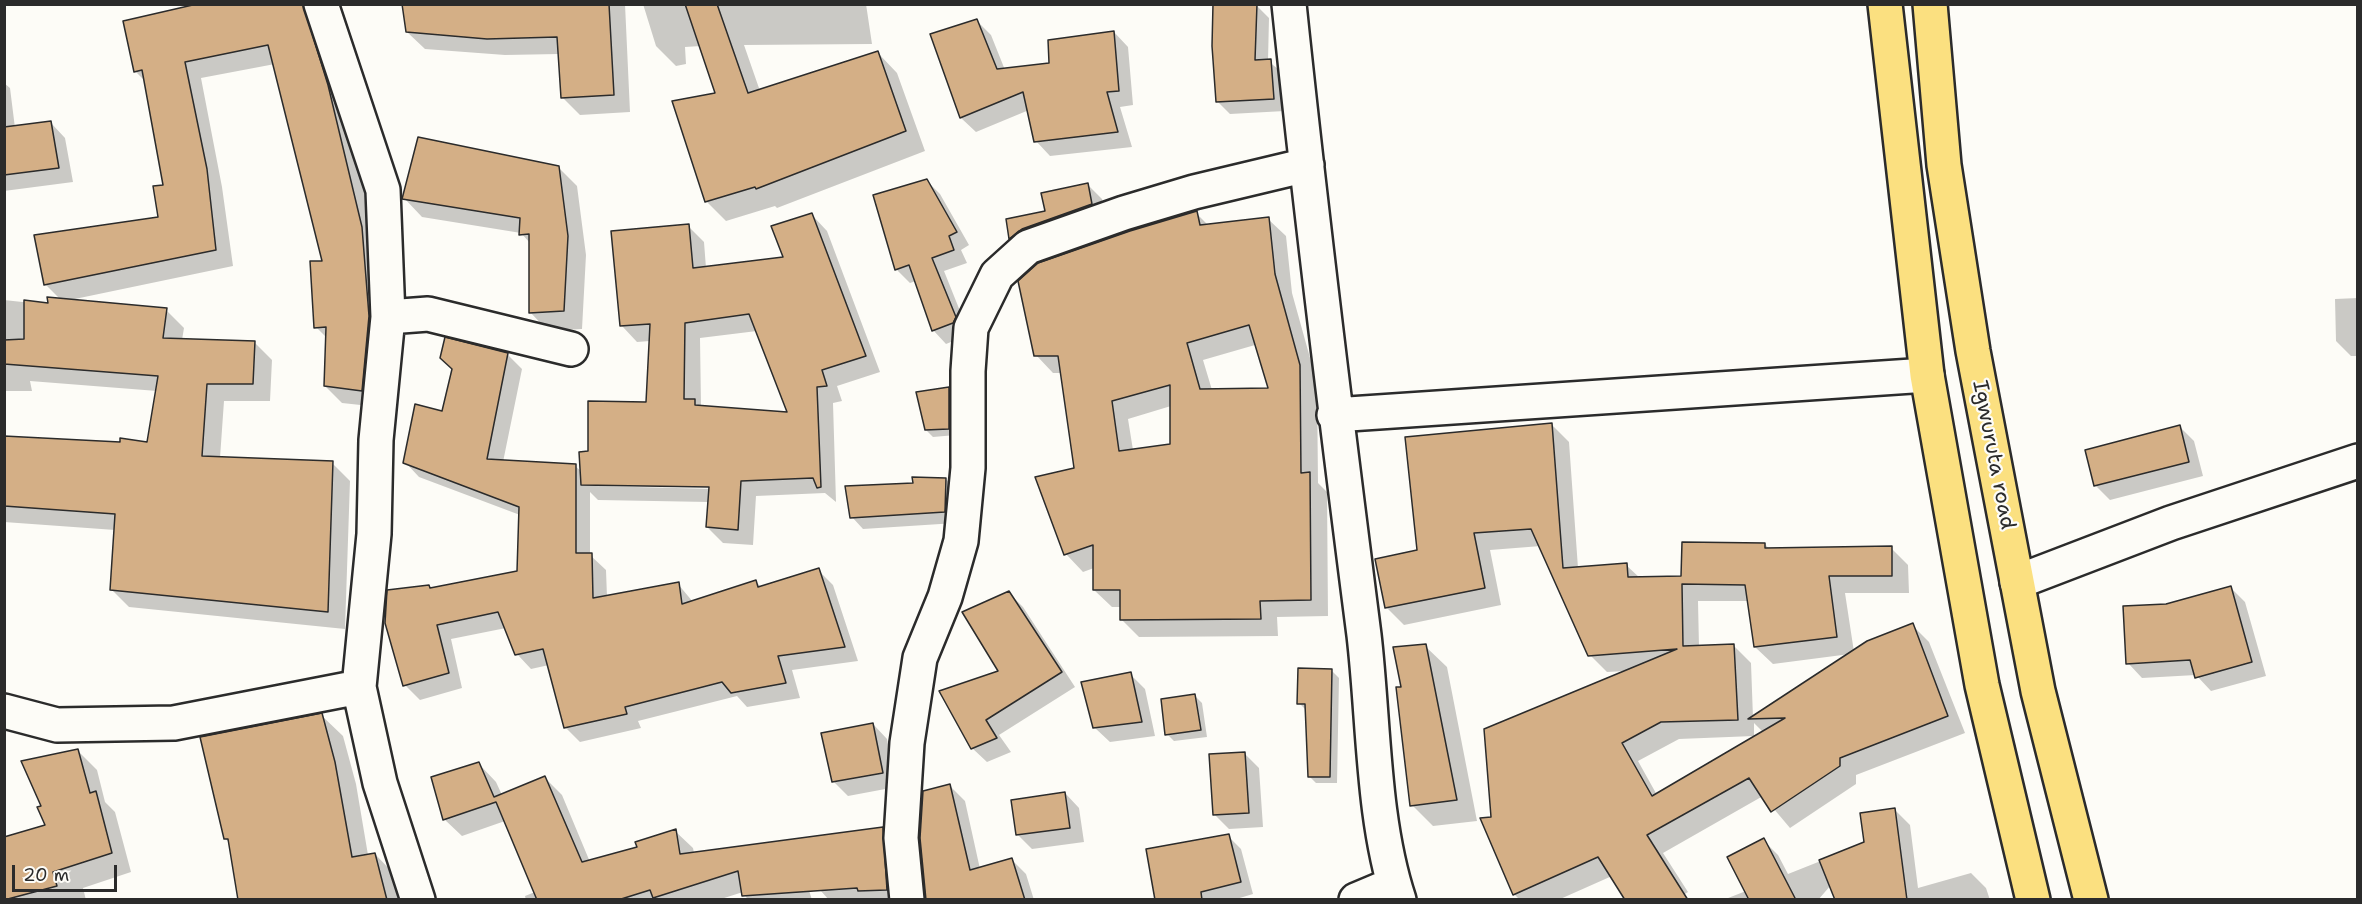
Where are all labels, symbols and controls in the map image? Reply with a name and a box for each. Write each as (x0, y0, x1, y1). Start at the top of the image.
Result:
street label: Igwuruta road (1966, 378, 2020, 532)
scale bar (15, 853, 120, 891)
text: 20 m (23, 863, 69, 887)

